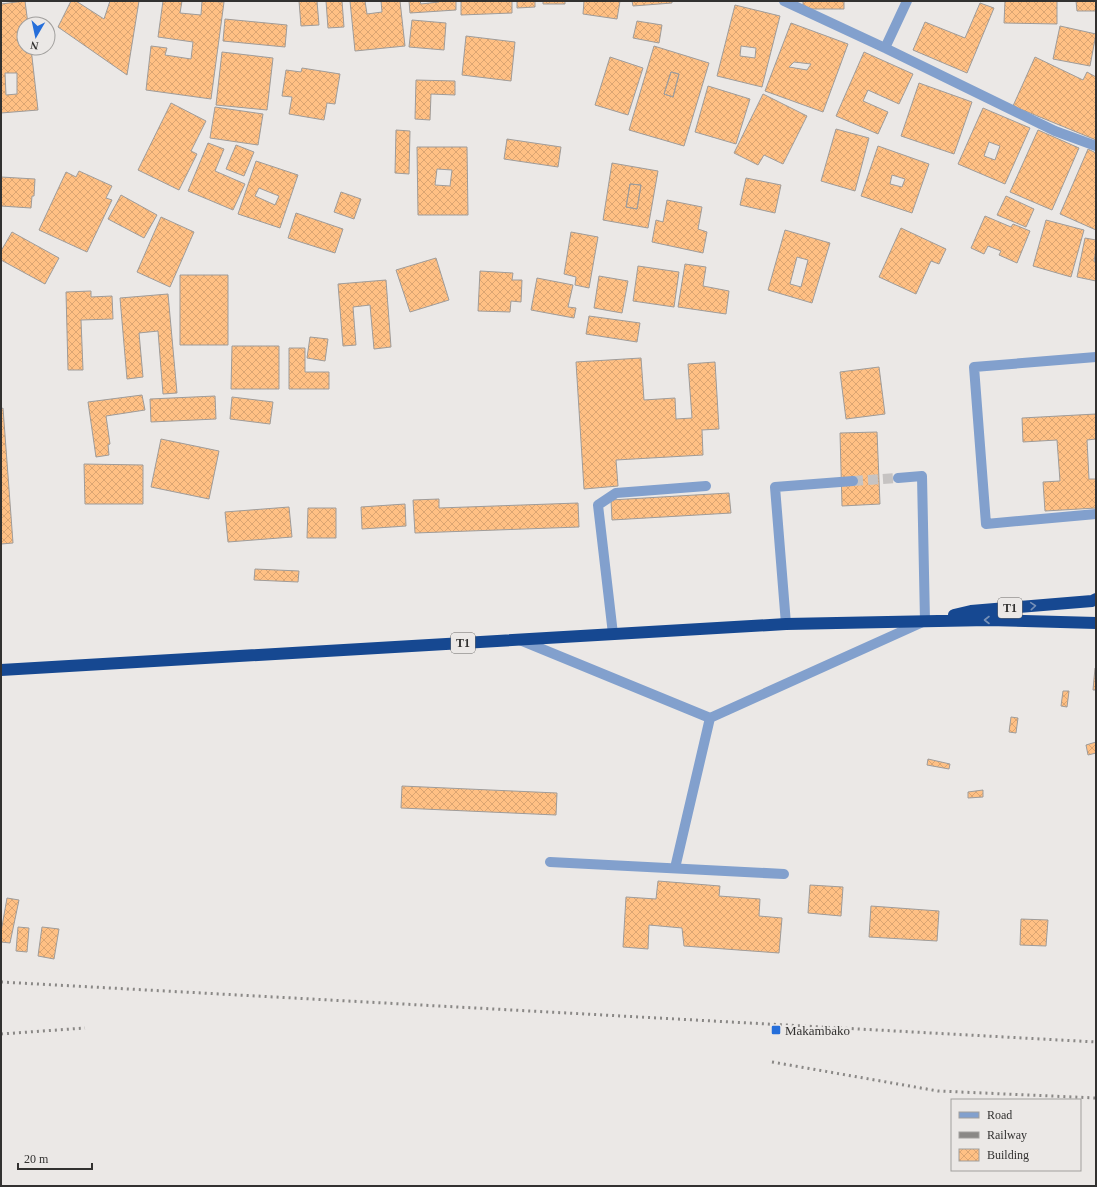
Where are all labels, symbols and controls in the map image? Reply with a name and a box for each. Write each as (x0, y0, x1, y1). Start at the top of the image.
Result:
north arrow (16, 16, 56, 56)
text: N (30, 39, 39, 52)
road number: T1 (998, 598, 1022, 618)
one-way arrow (1030, 602, 1036, 611)
one-way arrow (984, 616, 990, 624)
road number: T1 (451, 633, 475, 653)
place label: Makambako (785, 1023, 850, 1038)
marker: Makambako (770, 1024, 782, 1036)
legend (951, 1099, 1081, 1171)
text: Road (987, 1108, 1012, 1122)
text: Railway (987, 1128, 1027, 1142)
scale bar (18, 1145, 92, 1171)
text: Building (987, 1148, 1029, 1162)
text: 20 m (24, 1152, 49, 1166)

